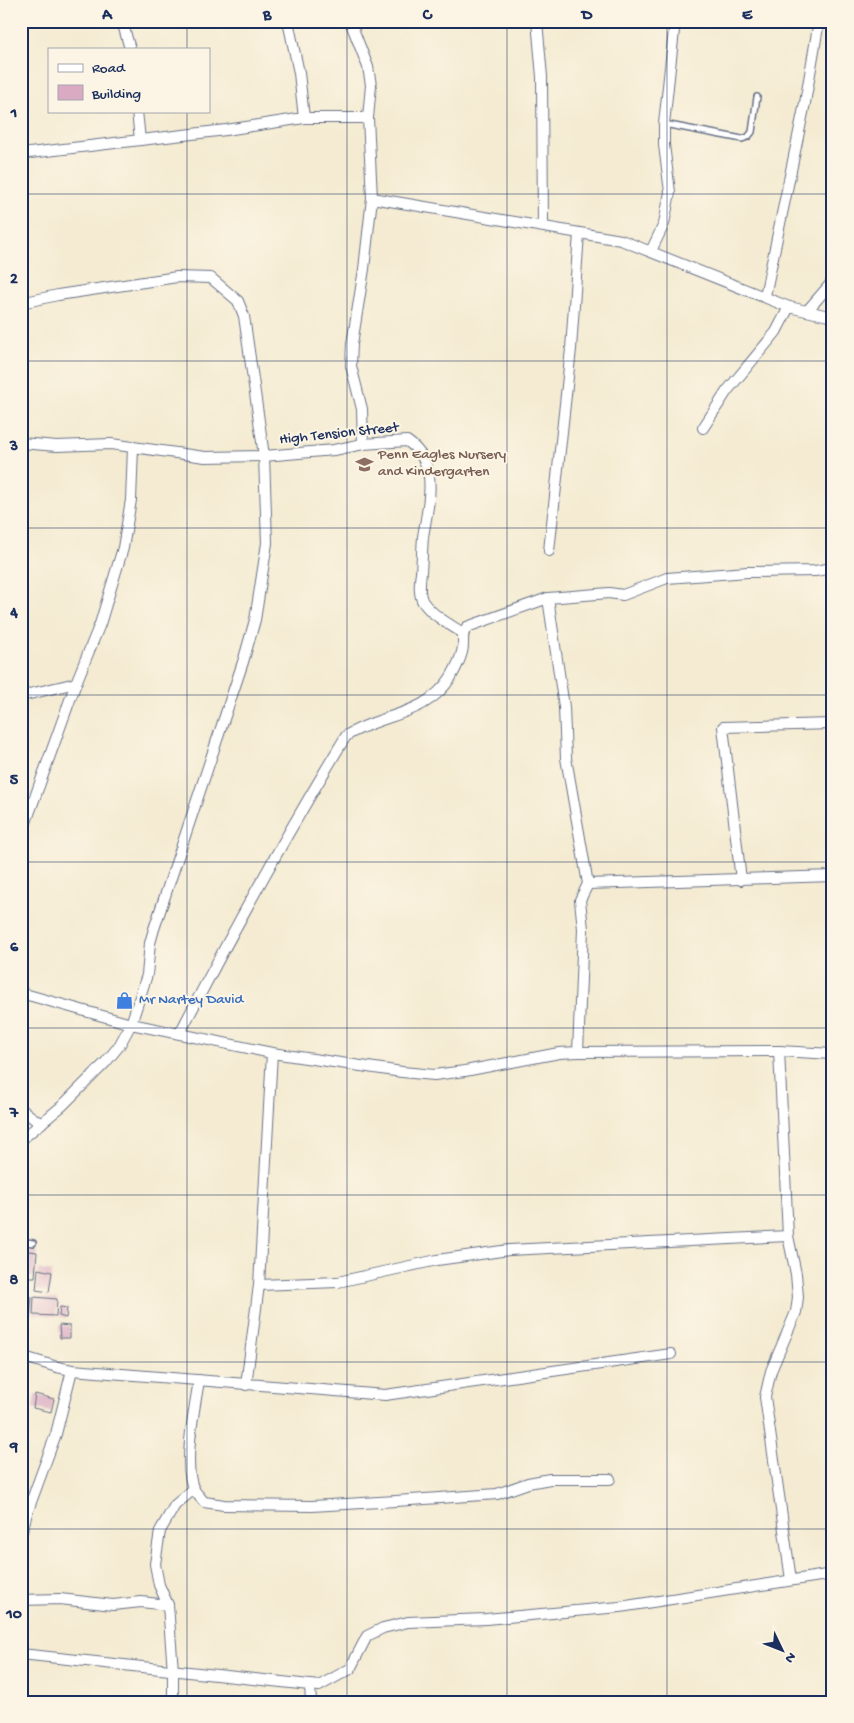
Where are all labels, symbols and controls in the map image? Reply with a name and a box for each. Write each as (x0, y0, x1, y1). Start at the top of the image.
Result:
text: A (101, 7, 113, 26)
text: B (262, 7, 272, 26)
text: C (422, 7, 433, 26)
text: D (580, 7, 593, 26)
text: E (742, 7, 753, 26)
legend (48, 48, 210, 112)
text: Road (92, 60, 126, 78)
text: Building (91, 86, 141, 104)
text: 1 (10, 105, 17, 124)
text: 2 (10, 271, 18, 290)
street label: High Tension Street (278, 419, 401, 449)
text: 3 (9, 438, 18, 457)
place label: Penn Eagles Nursery and Kindergarten (377, 446, 507, 481)
school or university icon: Penn Eagles Nursery and Kindergarten (354, 454, 374, 474)
text: 4 (9, 605, 18, 624)
text: 5 (10, 772, 19, 791)
text: 6 (10, 939, 19, 958)
shop icon: Mr Nartey David (115, 990, 135, 1010)
place label: Mr Nartey David (139, 991, 244, 1009)
text: 7 (9, 1105, 19, 1124)
text: 8 (10, 1272, 19, 1291)
text: 9 (9, 1439, 18, 1458)
text: 10 (5, 1606, 22, 1625)
north arrow (756, 1626, 806, 1676)
text: N (780, 1648, 799, 1666)

